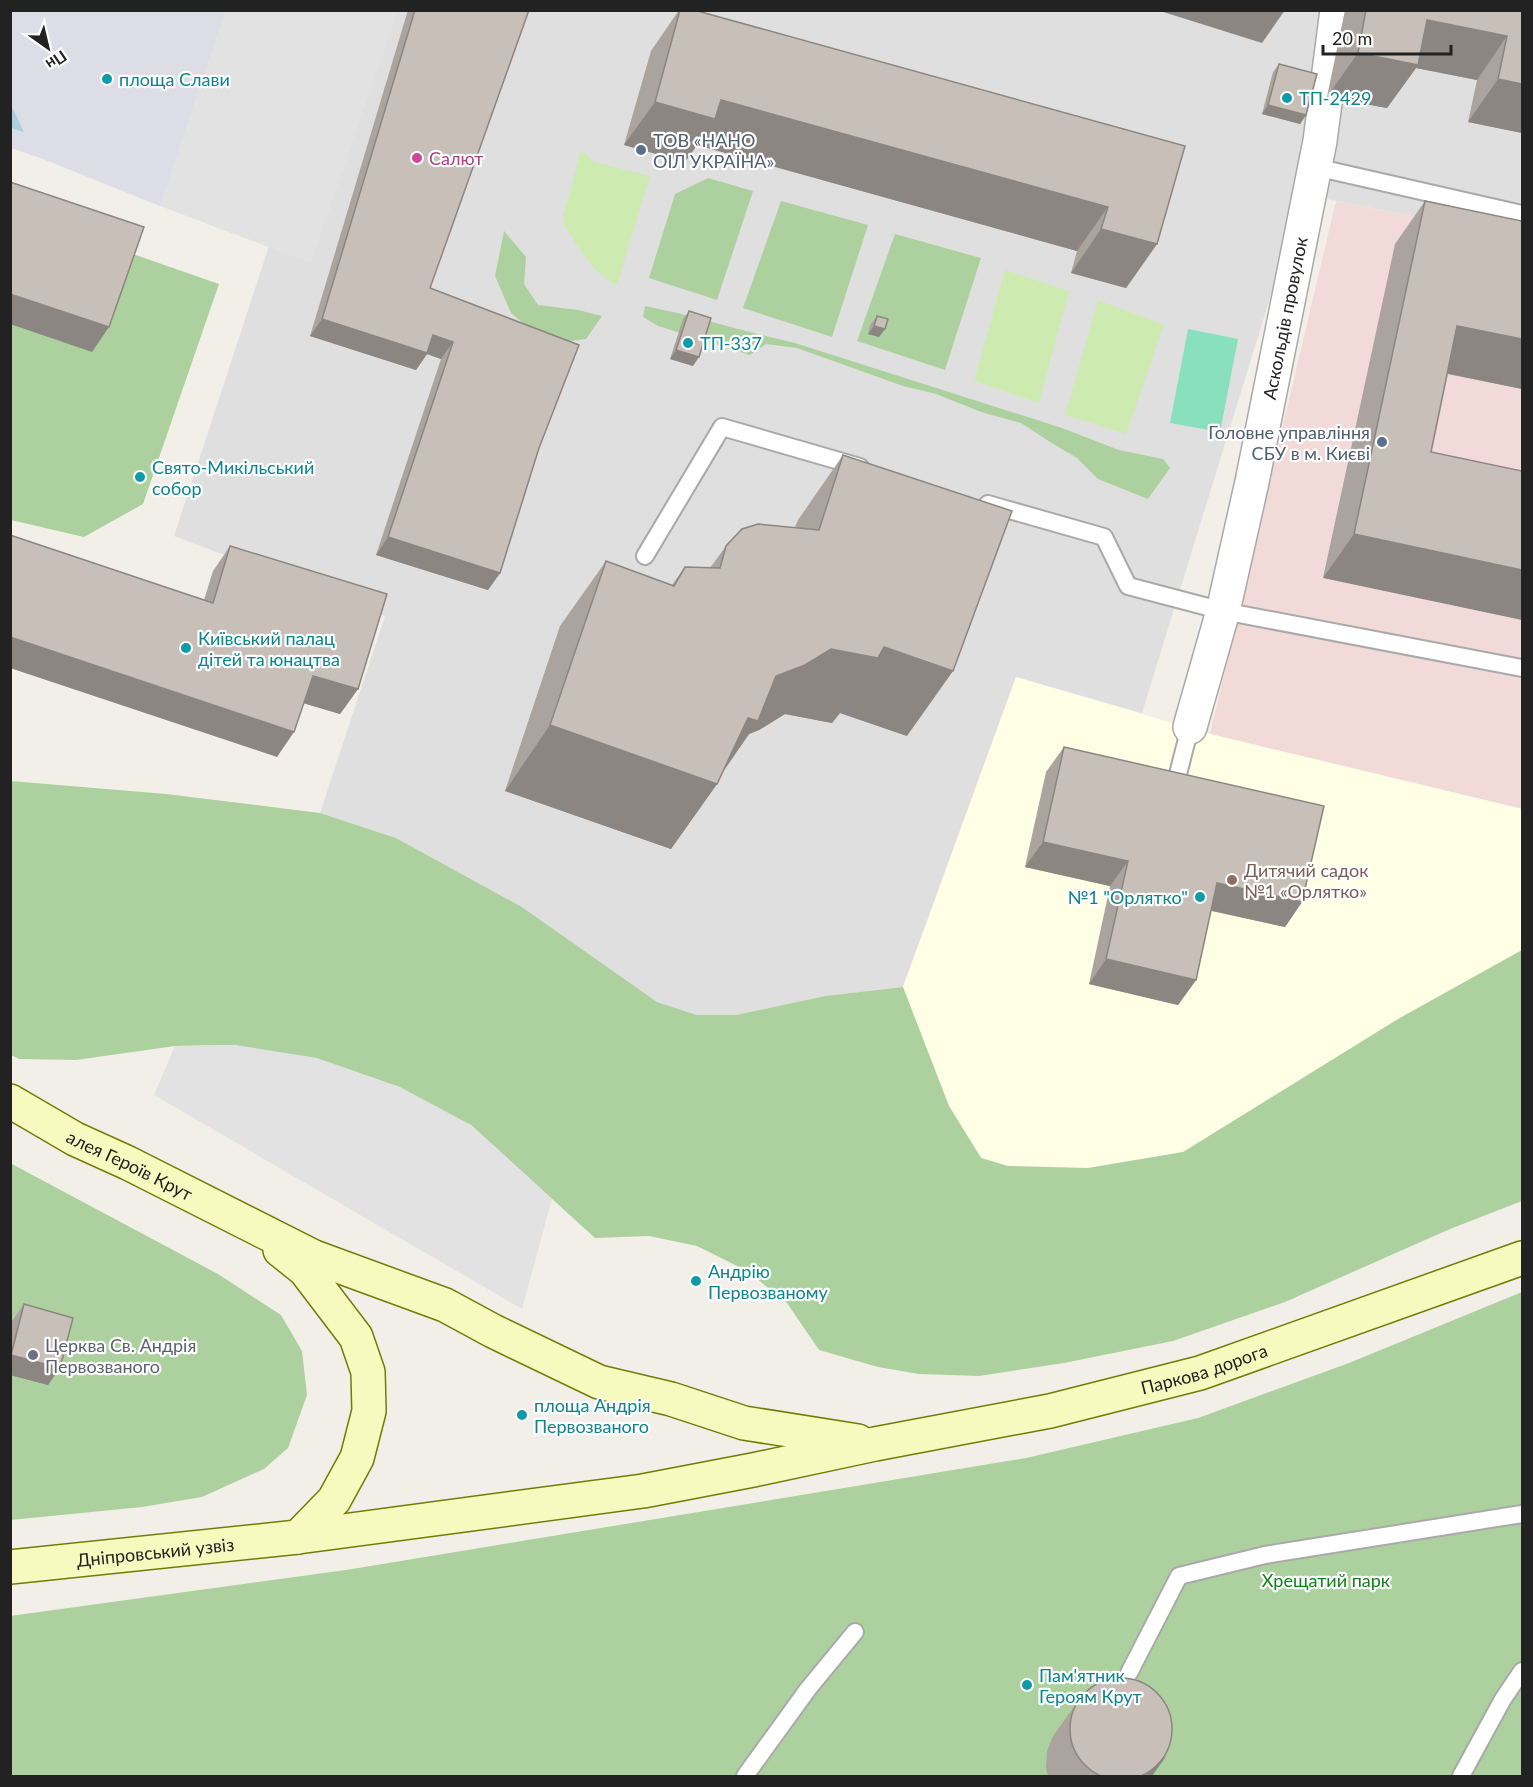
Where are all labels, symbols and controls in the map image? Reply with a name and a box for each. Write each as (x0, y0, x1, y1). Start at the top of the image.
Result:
north arrow (18, 18, 78, 78)
scale bar (1323, 18, 1450, 56)
text: 20 m (1332, 27, 1372, 49)
text: Пн (43, 47, 71, 75)
place label: площа Слави (119, 68, 230, 90)
marker: площа Слави (100, 72, 114, 86)
place label: ТП-2429 (1299, 87, 1371, 109)
marker: ТП-2429 (1280, 91, 1294, 105)
place label: ТОВ «НАНО ОІЛ УКРАЇНА» (653, 129, 774, 172)
marker: ТОВ «НАНО ОІЛ УКРАЇНА» (634, 143, 648, 157)
place label: Салют (429, 147, 483, 169)
marker: Салют (410, 151, 424, 165)
street label: Аскольдів провулок (1258, 234, 1312, 401)
place label: ТП-337 (700, 332, 762, 354)
marker: ТП-337 (681, 336, 695, 350)
place label: Головне управління СБУ в м. Києві (1208, 421, 1370, 464)
marker: Головне управління СБУ в м. Києві (1375, 435, 1389, 449)
place label: Свято-Микільський собор (152, 456, 314, 499)
marker: Свято-Микільський собор (133, 470, 147, 484)
place label: Київський палац дітей та юнацтва (198, 627, 340, 670)
marker: Київський палац дітей та юнацтва (179, 641, 193, 655)
place label: Дитячий садок №1 «Орлятко» (1244, 859, 1369, 902)
marker: Дитячий садок №1 «Орлятко» (1225, 873, 1239, 887)
place label: №1 "Орлятко" (1067, 886, 1188, 908)
marker: №1 "Орлятко" (1193, 890, 1207, 904)
street label: алея Героїв Крут (63, 1126, 196, 1205)
place label: Андрію Первозваному (708, 1260, 829, 1303)
marker: Андрію Первозваному (689, 1274, 703, 1288)
place label: Церква Св. Андрія Первозваного (45, 1334, 196, 1377)
street label: Паркова дорога (1138, 1339, 1270, 1399)
marker: Церква Св. Андрія Первозваного (26, 1348, 40, 1362)
place label: площа Андрія Первозваного (534, 1394, 651, 1437)
marker: площа Андрія Первозваного (515, 1408, 529, 1422)
street label: Дніпровський узвіз (75, 1533, 235, 1571)
park label: Хрещатий парк (1262, 1569, 1391, 1591)
place label: Пам'ятник Героям Крут (1039, 1664, 1142, 1707)
marker: Пам'ятник Героям Крут (1020, 1678, 1034, 1692)

